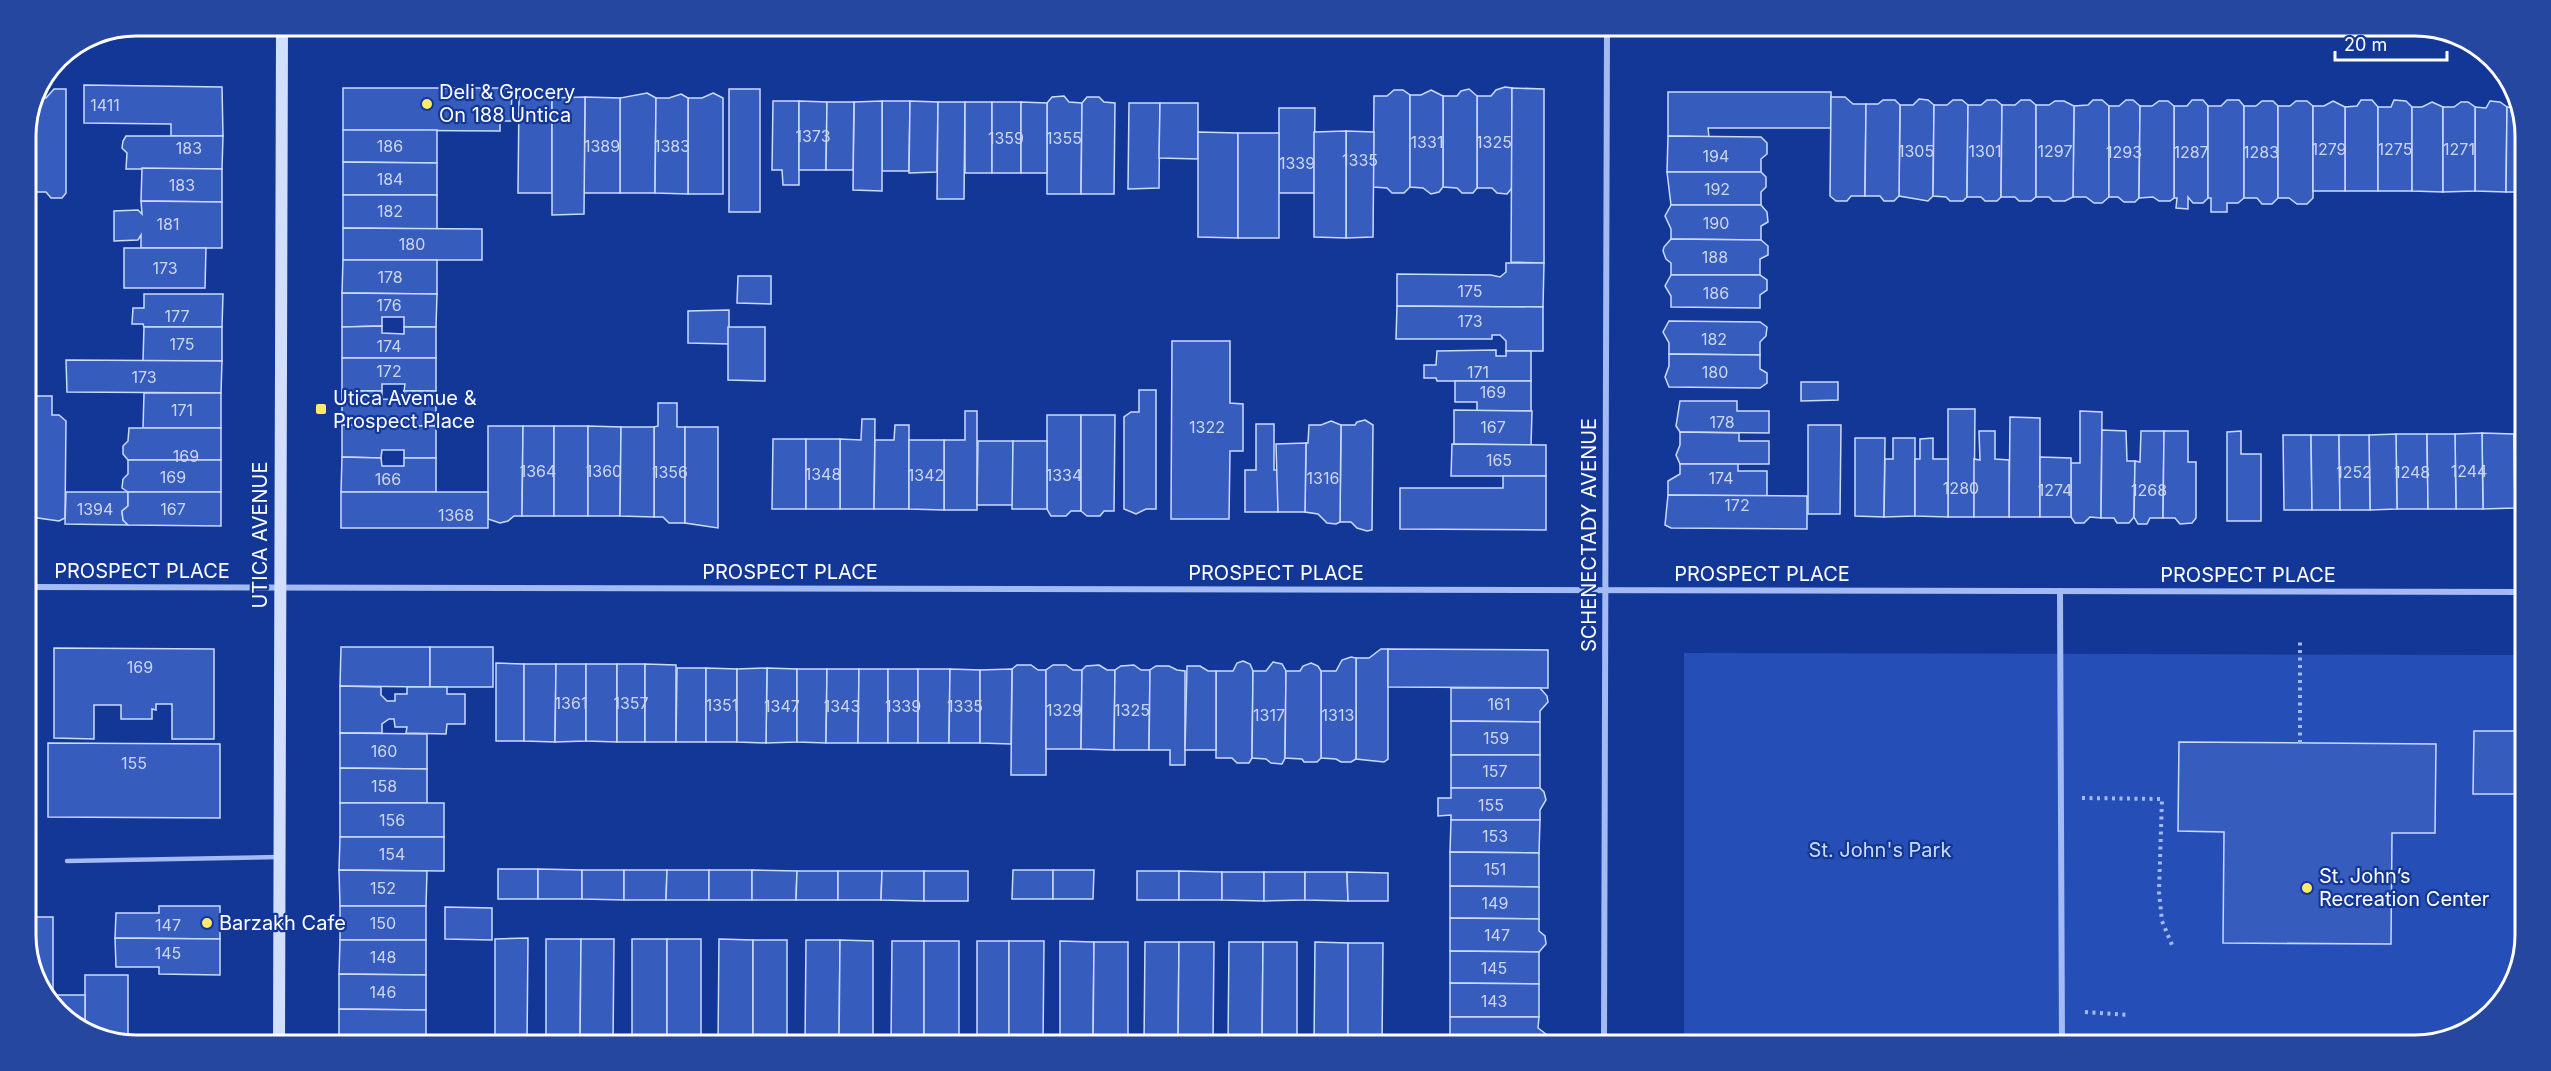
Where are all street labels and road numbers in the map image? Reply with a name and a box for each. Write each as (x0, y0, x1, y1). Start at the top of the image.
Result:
street label: SCHENECTADY AVENUE (1577, 418, 1601, 652)
street label: UTICA AVENUE (248, 461, 272, 609)
street label: PROSPECT PLACE (54, 559, 230, 583)
street label: PROSPECT PLACE (702, 560, 878, 584)
street label: PROSPECT PLACE (1188, 561, 1364, 585)
street label: PROSPECT PLACE (1674, 562, 1850, 586)
street label: PROSPECT PLACE (2160, 563, 2336, 587)

